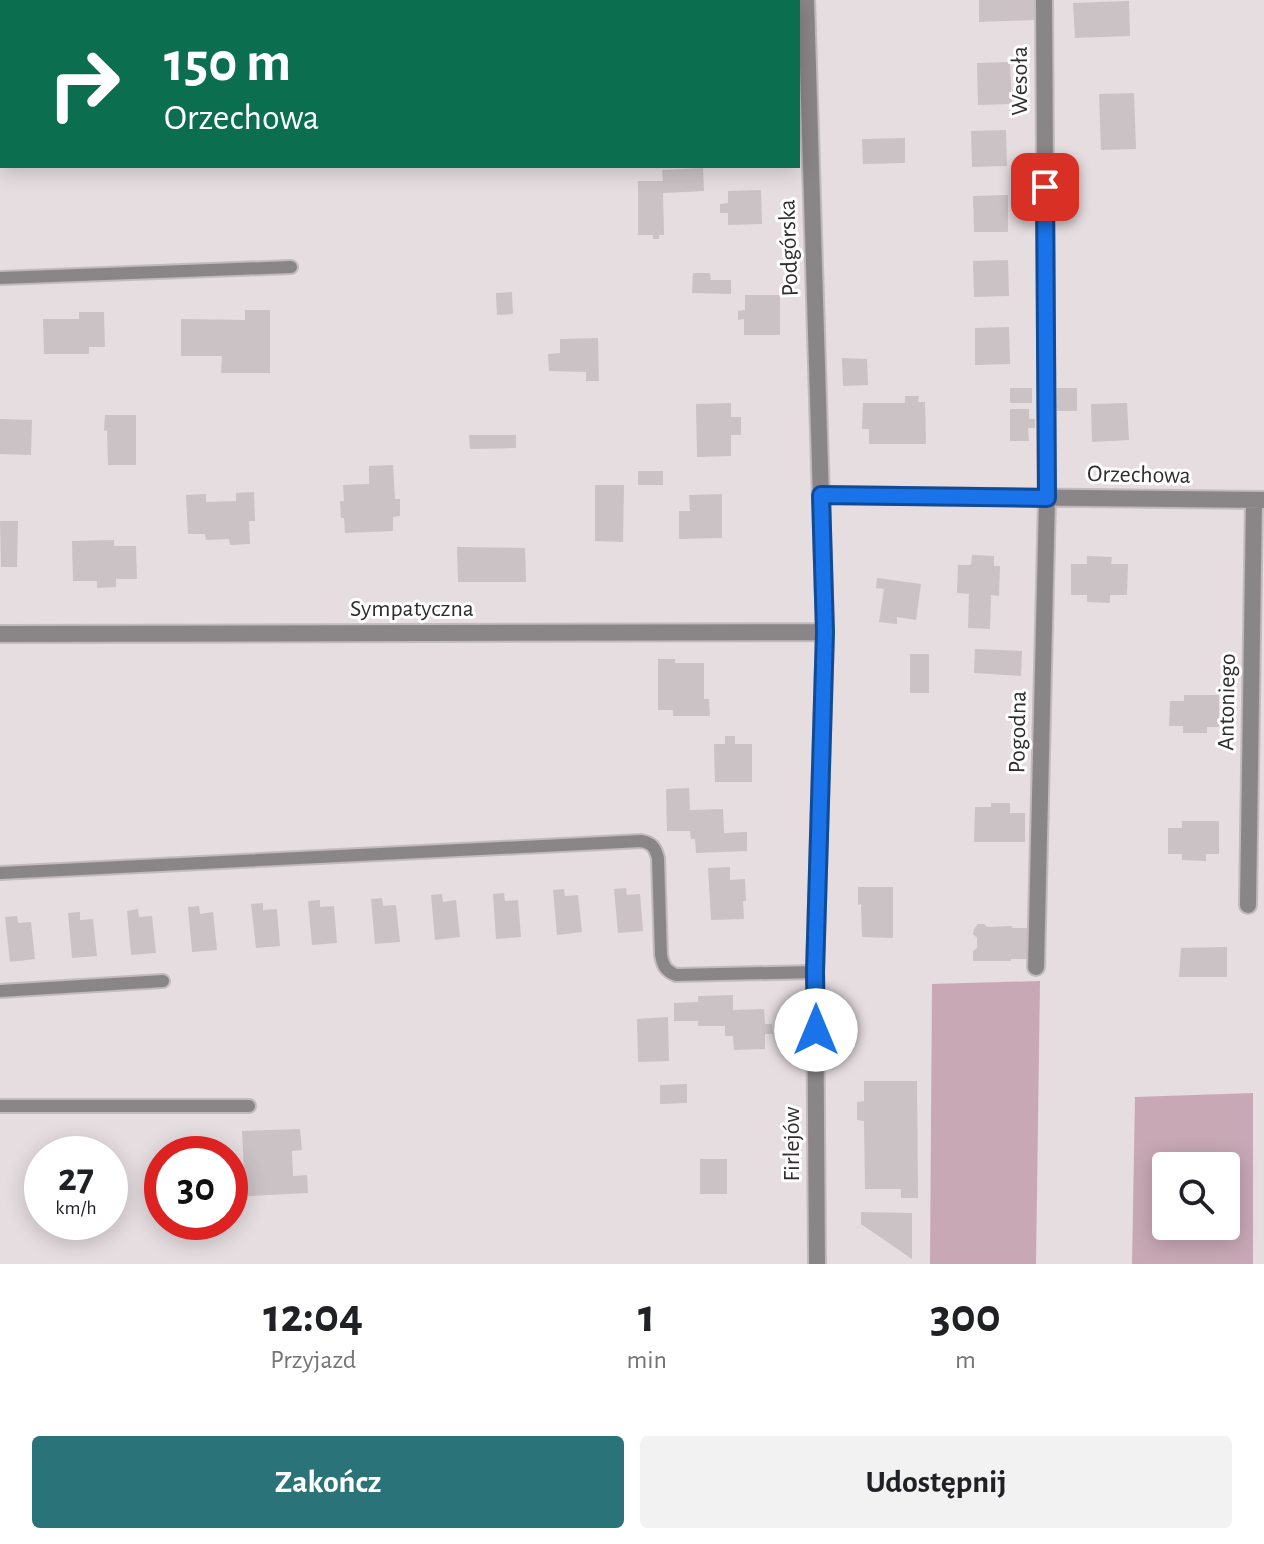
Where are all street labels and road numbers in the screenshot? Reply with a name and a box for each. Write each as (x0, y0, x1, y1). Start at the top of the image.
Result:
street label: Wesoła (1008, 46, 1032, 116)
street label: Podgórska (775, 199, 803, 297)
street label: Orzechowa (1087, 462, 1191, 488)
street label: Sympatyczna (350, 597, 474, 621)
street label: Antoniego (1214, 653, 1240, 751)
street label: Pogodna (1005, 690, 1031, 774)
street label: Firlejów (780, 1107, 804, 1181)

